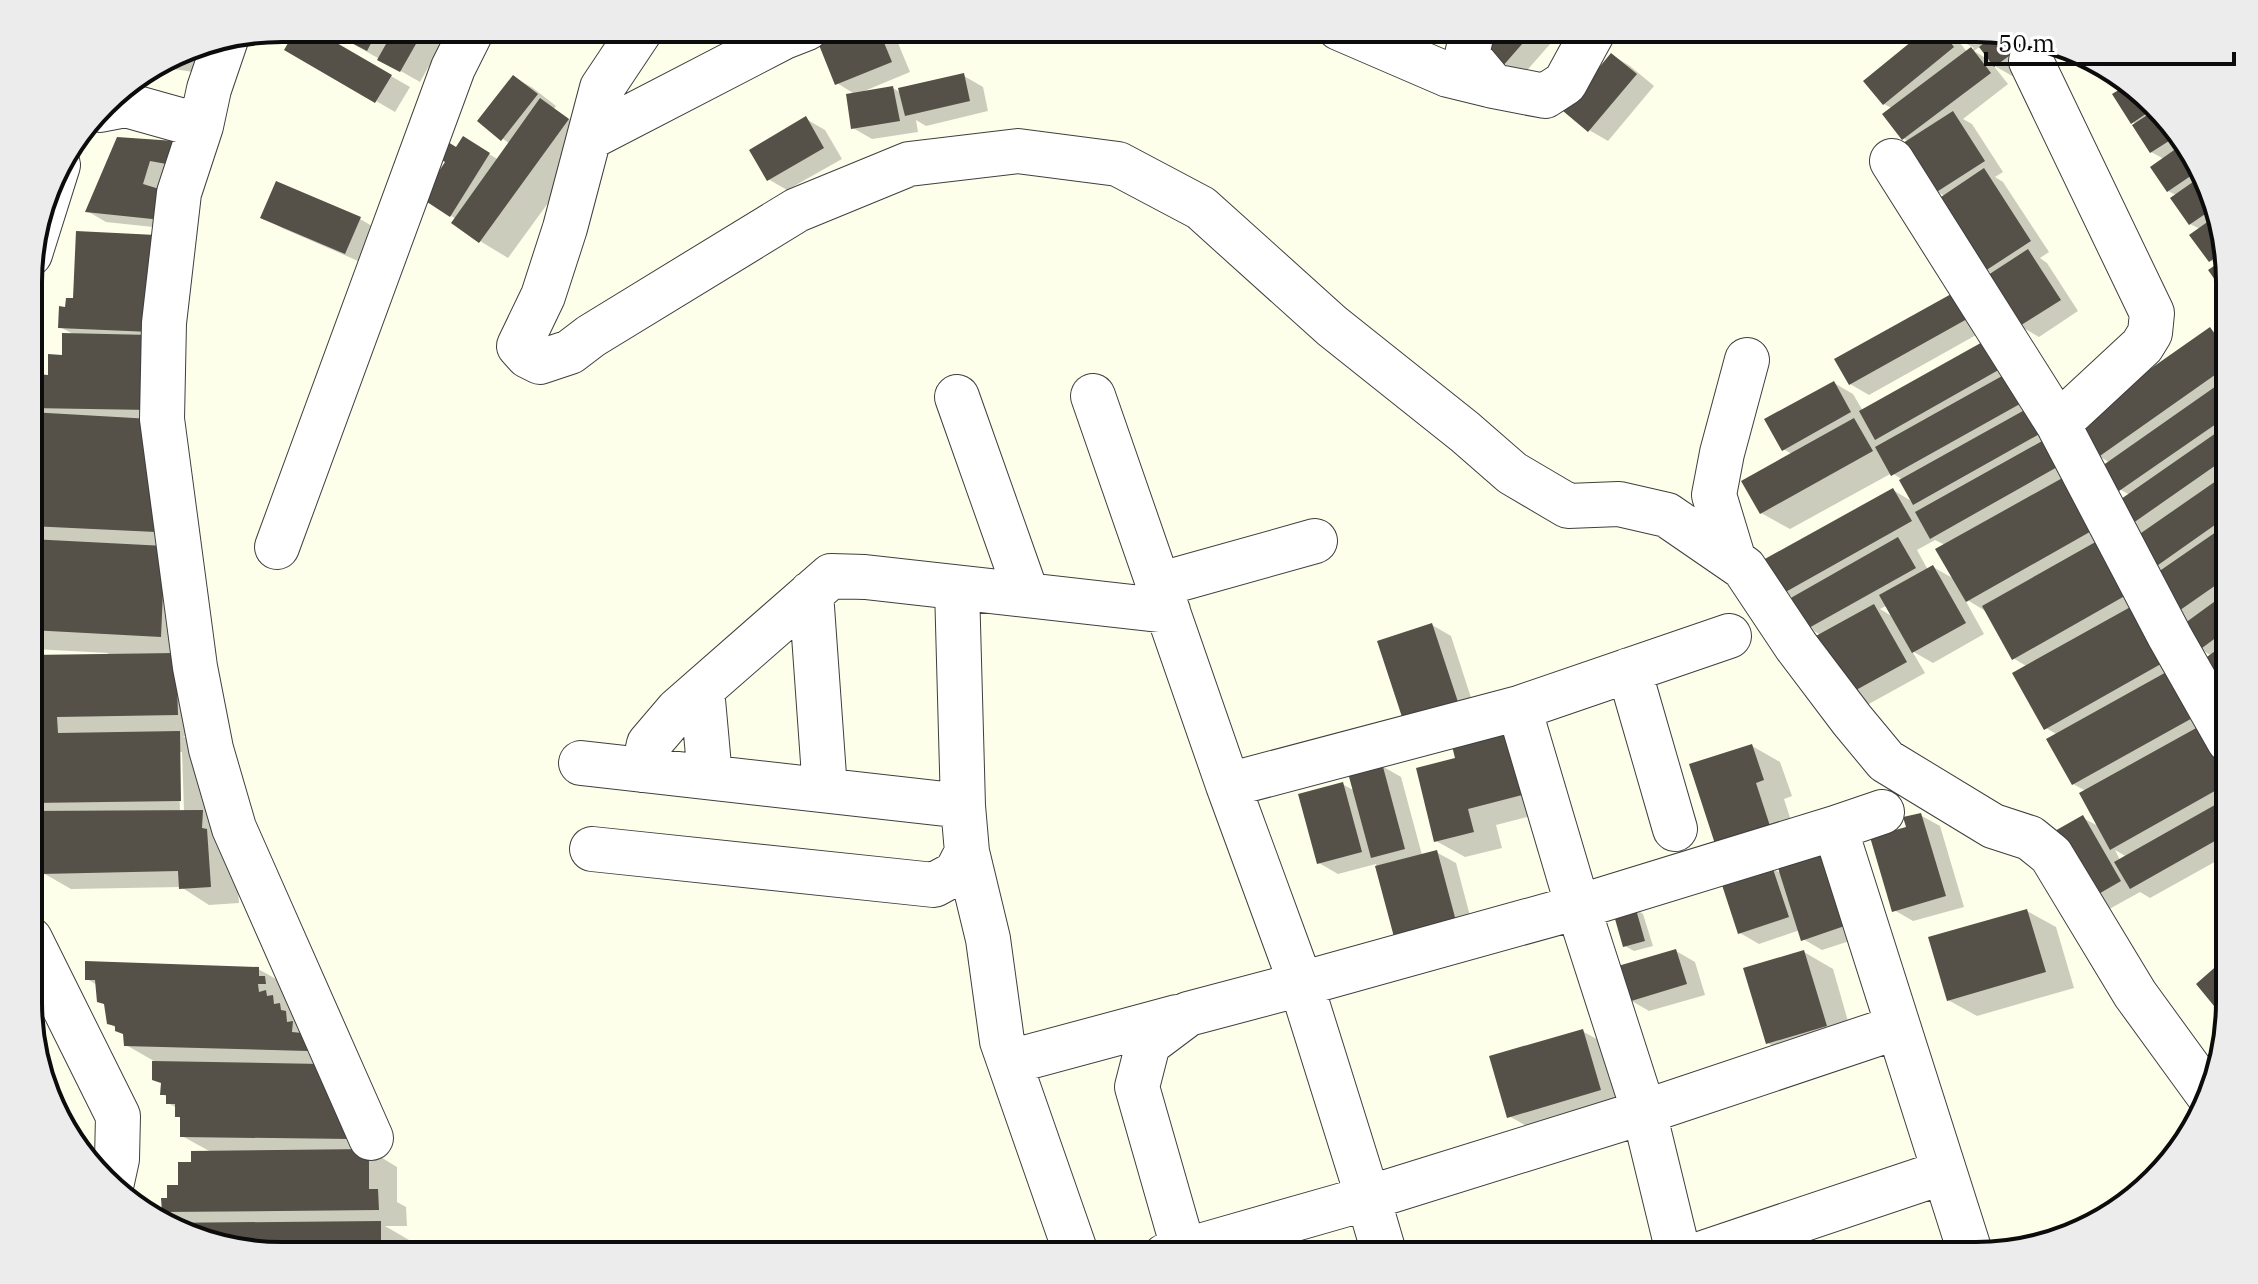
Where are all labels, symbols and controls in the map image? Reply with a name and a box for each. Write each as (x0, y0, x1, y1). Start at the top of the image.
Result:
scale bar (1986, 16, 2234, 66)
text: 50 m (1998, 27, 2055, 59)

